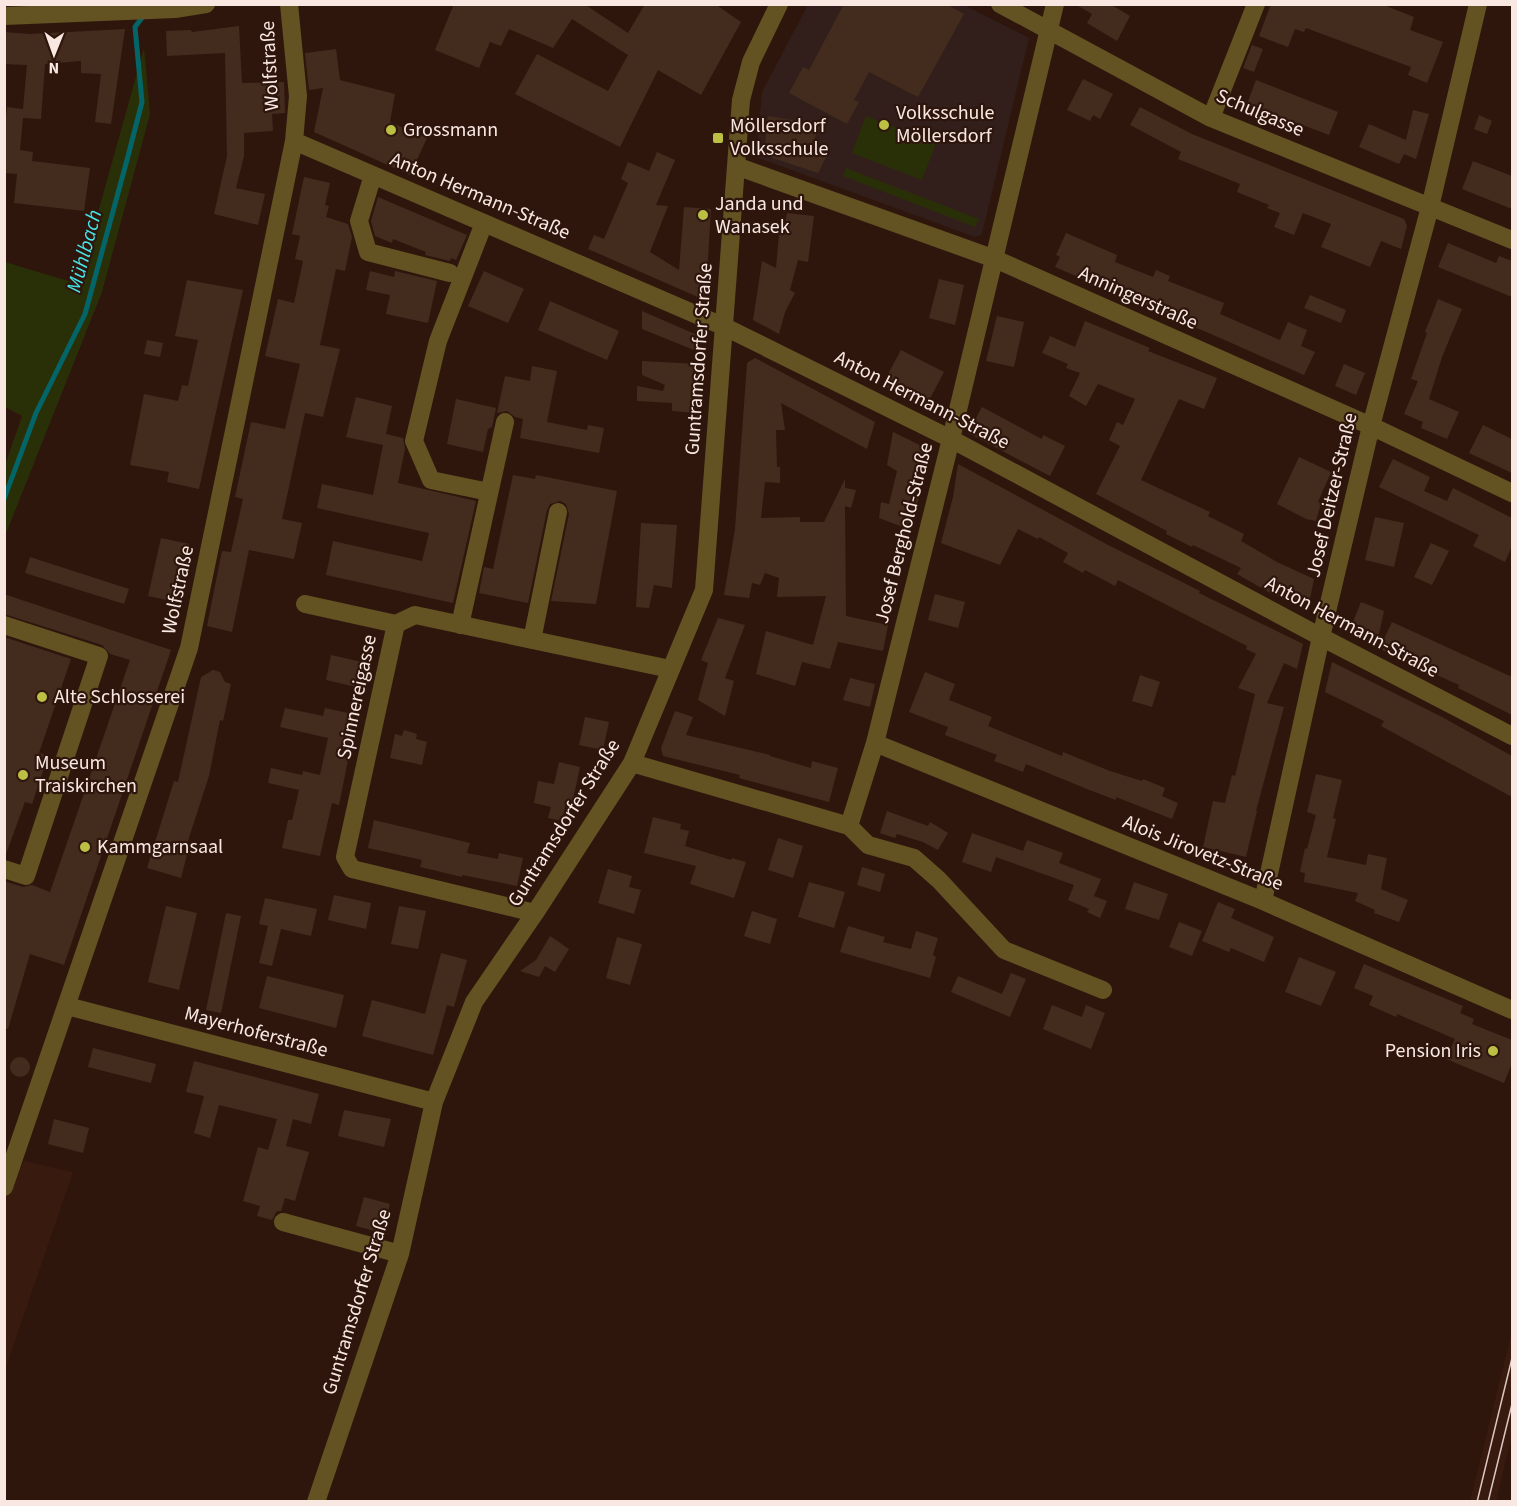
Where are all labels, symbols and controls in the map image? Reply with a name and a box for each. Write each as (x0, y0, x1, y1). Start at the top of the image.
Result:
street label: Wolfstraße (254, 20, 286, 112)
north arrow (24, 24, 84, 84)
text: N (48, 57, 59, 79)
street label: Schulgasse (1212, 82, 1308, 144)
place label: Volksschule Möllersdorf (896, 99, 995, 150)
place label: Möllersdorf Volksschule (730, 112, 829, 163)
place label: Grossmann (403, 116, 498, 144)
marker: Volksschule Möllersdorf (877, 118, 891, 132)
marker: Grossmann (384, 123, 398, 137)
marker: Möllersdorf Volksschule (711, 131, 725, 145)
street label: Anton Hermann-Straße (386, 145, 575, 247)
place label: Janda und Wanasek (715, 190, 804, 241)
water label: Mühlbach (59, 206, 109, 296)
marker: Janda und Wanasek (696, 208, 710, 222)
street label: Anningerstraße (1074, 259, 1202, 337)
street label: Guntramsdorfer Straße (678, 262, 720, 456)
street label: Anton Hermann-Straße (830, 344, 1015, 456)
street label: Josef Deitzer-Straße (1299, 410, 1365, 580)
street label: Josef Berghold-Straße (868, 439, 940, 626)
street label: Wolfstraße (155, 543, 201, 637)
street label: Anton Hermann-Straße (1260, 569, 1444, 685)
street label: Spinnereigasse (330, 632, 384, 762)
place label: Alte Schlosserei (54, 683, 185, 711)
marker: Alte Schlosserei (35, 690, 49, 704)
street label: Guntramsdorfer Straße (501, 734, 627, 912)
place label: Museum Traiskirchen (35, 749, 137, 800)
marker: Museum Traiskirchen (16, 768, 30, 782)
street label: Alois Jirovetz-Straße (1119, 808, 1288, 898)
place label: Kammgarnsaal (97, 833, 223, 861)
marker: Kammgarnsaal (78, 840, 92, 854)
street label: Mayerhoferstraße (181, 999, 331, 1065)
place label: Pension Iris (1385, 1037, 1481, 1065)
marker: Pension Iris (1486, 1044, 1500, 1058)
street label: Guntramsdorfer Straße (315, 1206, 399, 1398)

